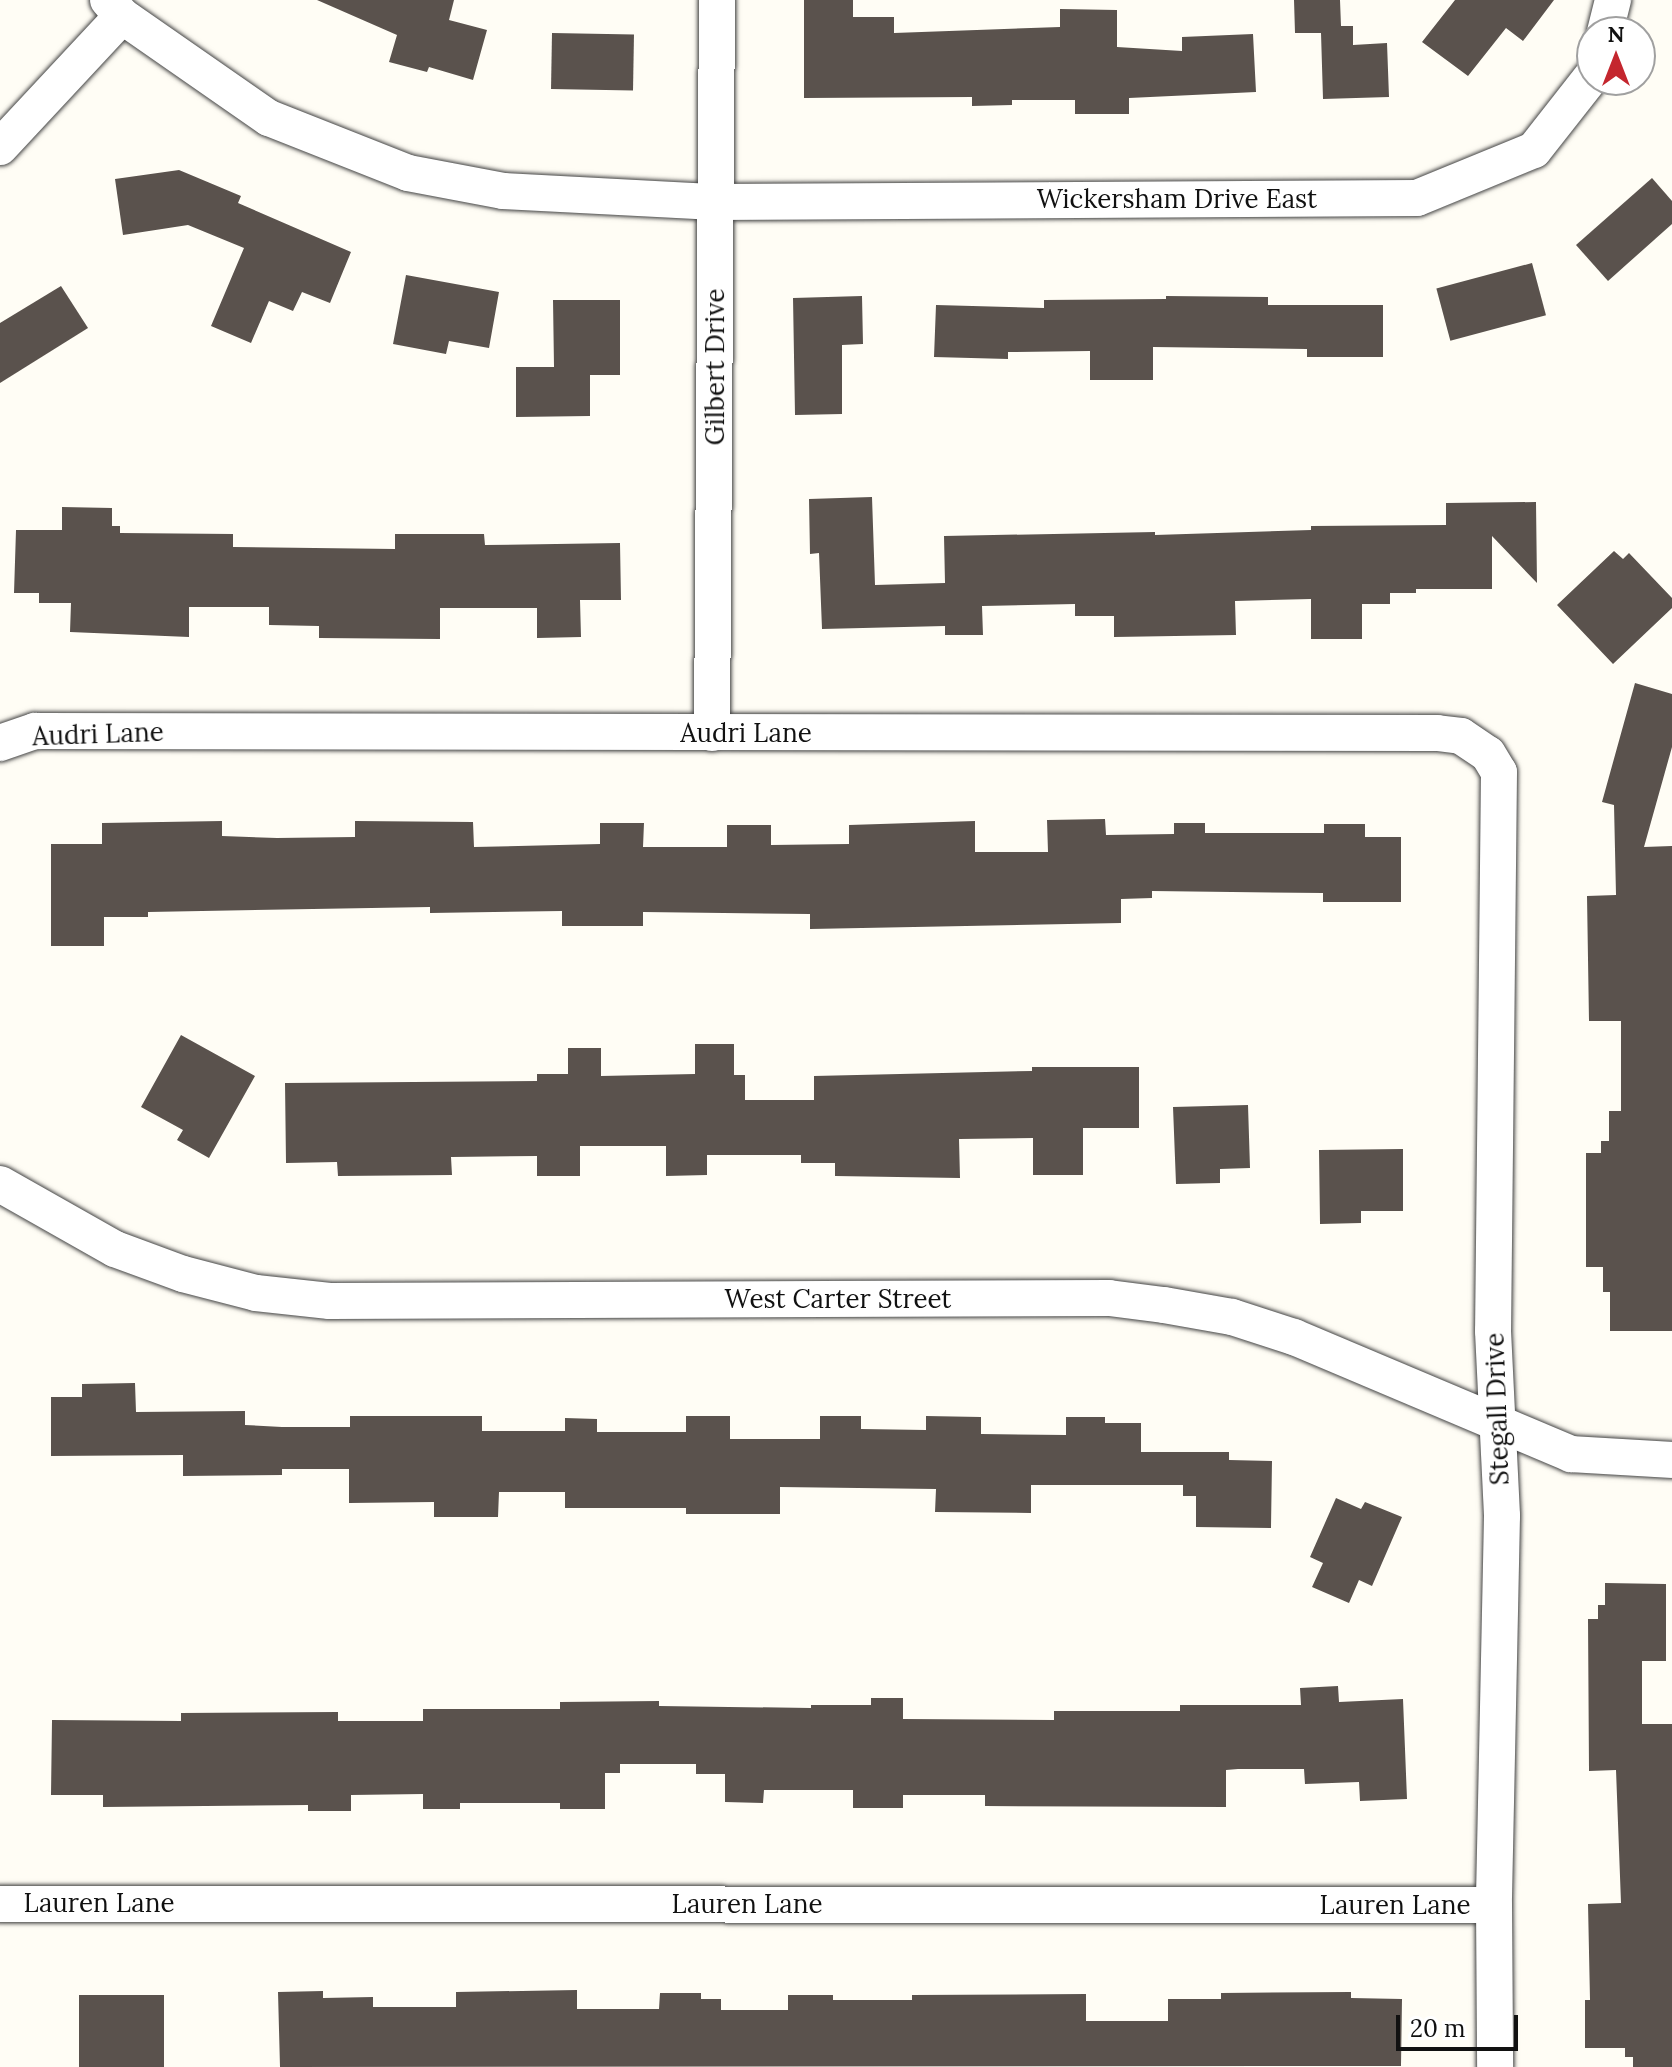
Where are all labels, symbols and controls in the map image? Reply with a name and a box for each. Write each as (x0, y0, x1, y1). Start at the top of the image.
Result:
north arrow (1576, 16, 1656, 96)
text: N (1607, 20, 1625, 48)
street label: Wickersham Drive East (1037, 183, 1317, 215)
street label: Gilbert Drive (699, 289, 731, 445)
street label: Audri Lane (32, 716, 164, 752)
street label: Audri Lane (680, 717, 812, 749)
street label: West Carter Street (725, 1283, 951, 1315)
street label: Stegall Drive (1479, 1332, 1515, 1486)
street label: Lauren Lane (23, 1887, 175, 1919)
street label: Lauren Lane (671, 1888, 823, 1920)
street label: Lauren Lane (1319, 1889, 1471, 1921)
scale bar (1400, 1999, 1522, 2049)
text: 20 m (1410, 2013, 1466, 2044)

